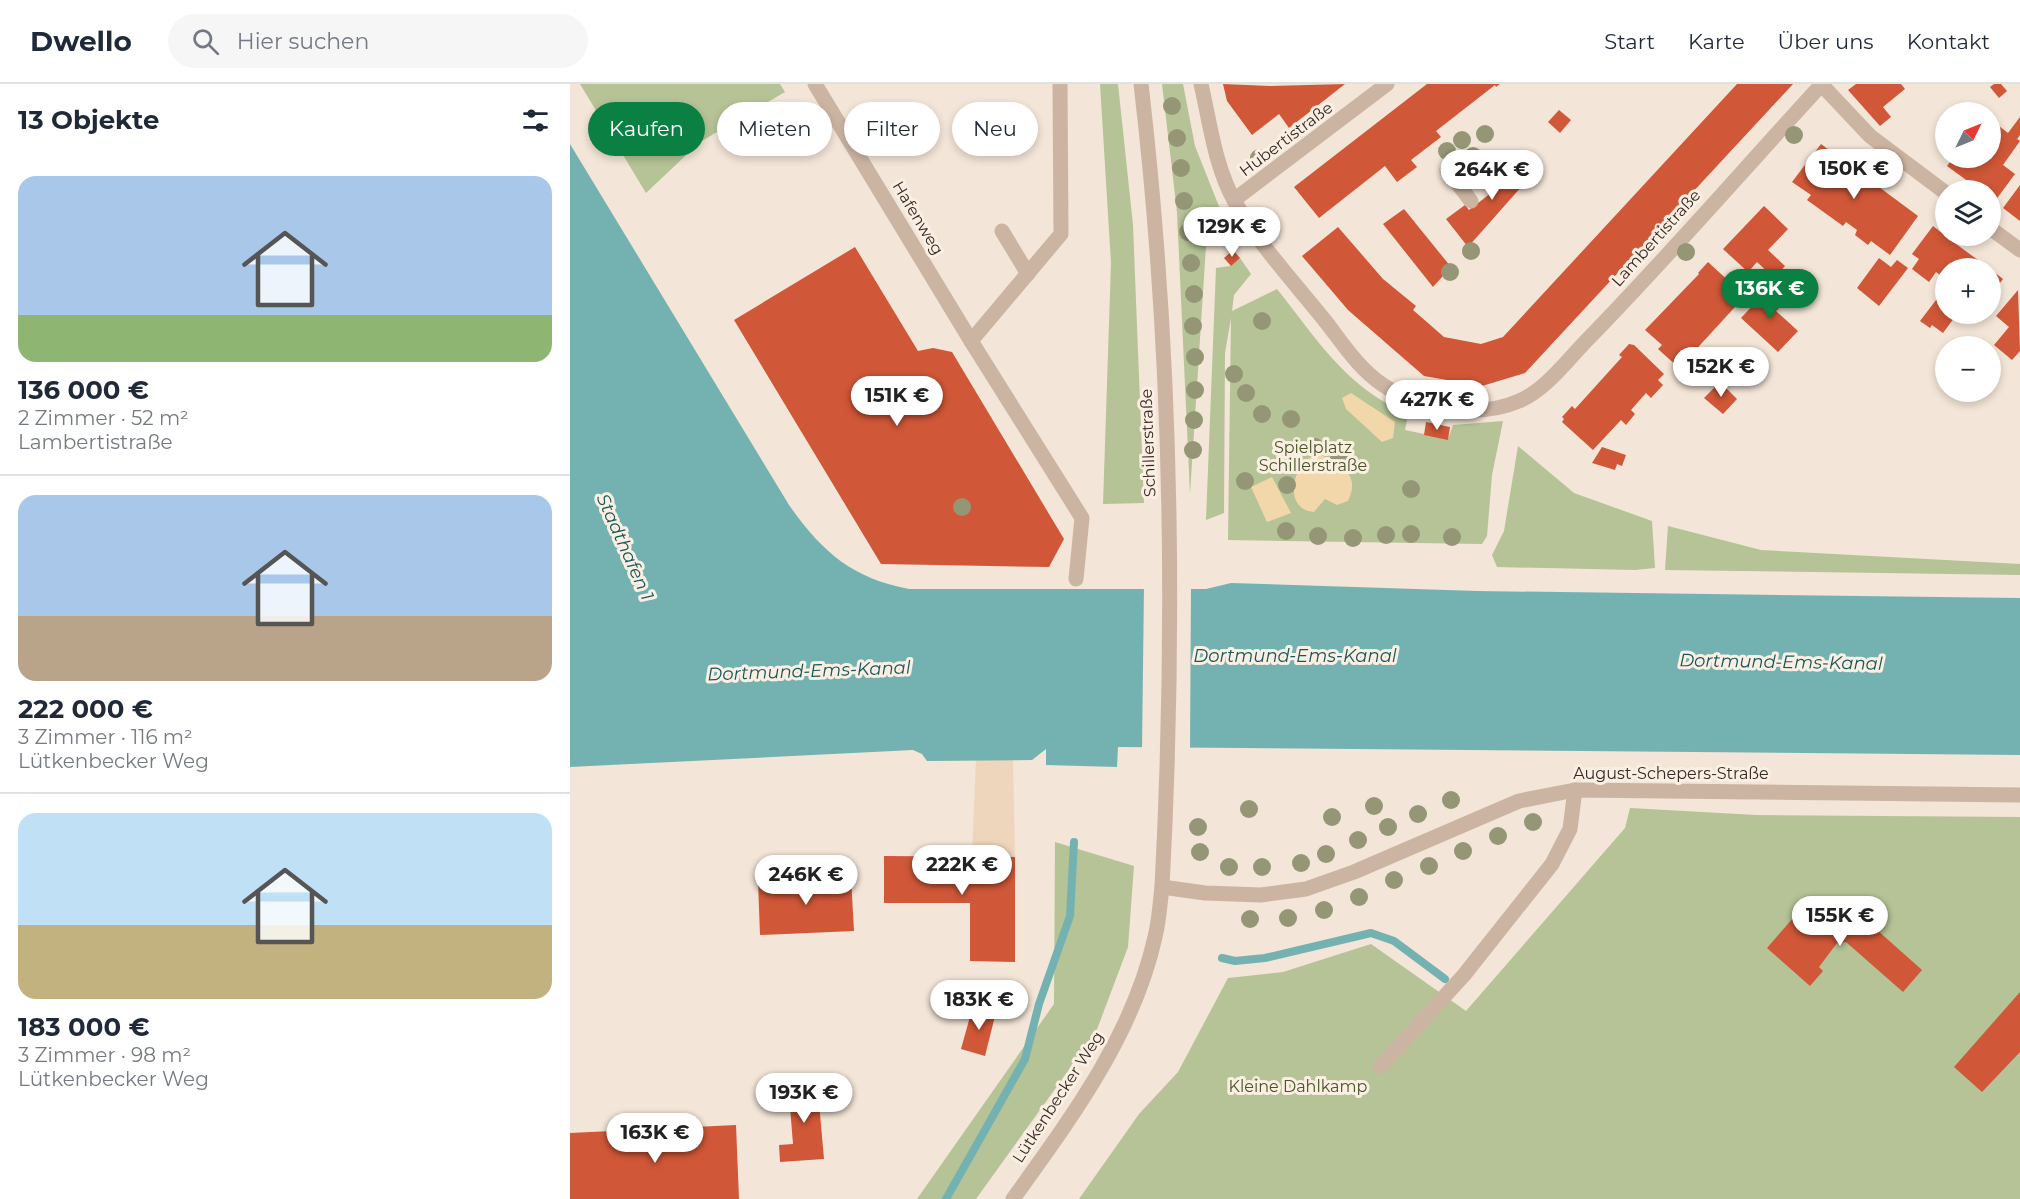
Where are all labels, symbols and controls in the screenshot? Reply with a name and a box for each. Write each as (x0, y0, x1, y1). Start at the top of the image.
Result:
search box (168, 14, 588, 68)
text: Dwello (30, 24, 132, 58)
icon: search (189, 25, 222, 58)
text: Hier suchen (237, 28, 369, 55)
text: Start (1604, 29, 1655, 54)
text: Karte (1688, 29, 1745, 54)
text: Über uns (1778, 29, 1874, 54)
text: Kontakt (1907, 29, 1990, 54)
street label: Hubertistraße (1236, 98, 1336, 180)
chip: Kaufen (588, 102, 705, 156)
chip: Mieten (717, 102, 832, 156)
chip: Filter (844, 102, 940, 156)
chip: Neu (952, 102, 1038, 156)
north arrow (1935, 102, 2001, 168)
map controls (1935, 102, 2001, 402)
text: 13 Objekte (18, 104, 159, 136)
icon: filters (519, 104, 552, 137)
pin: 150K € (1805, 149, 1903, 200)
pin: 264K € (1443, 150, 1541, 201)
text: 150K € (1819, 156, 1889, 180)
text: 264K € (1455, 157, 1530, 181)
street label: Hafenweg (889, 178, 947, 258)
button: layers (1935, 180, 2001, 246)
street label: Lambertistraße (1608, 186, 1704, 290)
pin: 129K € (1183, 207, 1281, 258)
text: 129K € (1197, 214, 1267, 238)
icon: home (231, 215, 339, 323)
button: + (1935, 258, 2001, 324)
pin: 136K € (1721, 269, 1819, 320)
text: 136K € (1735, 276, 1805, 300)
button: − (1935, 336, 2001, 402)
pin: 152K € (1672, 347, 1770, 398)
text: 152K € (1687, 354, 1755, 378)
text: 136 000 € (18, 374, 149, 406)
pin: 151K € (848, 376, 946, 427)
pin: 427K € (1388, 380, 1486, 431)
text: 151K € (865, 383, 929, 407)
text: 427K € (1400, 387, 1474, 411)
street label: Schillerstraße (1137, 389, 1159, 497)
text: 2 Zimmer · 52 m² (18, 406, 189, 430)
text: Lambertistraße (18, 430, 173, 454)
park label: Spielplatz Schillerstraße (1259, 438, 1367, 475)
water label: Stadthafen 1 (592, 490, 659, 604)
icon: home (231, 534, 339, 642)
water label: Dortmund-Ems-Kanal (1193, 645, 1397, 667)
water label: Dortmund-Ems-Kanal (1679, 649, 1883, 675)
water label: Dortmund-Ems-Kanal (707, 656, 911, 686)
text: 222 000 € (18, 693, 153, 725)
text: 3 Zimmer · 116 m² (18, 725, 193, 749)
text: Lütkenbecker Weg (18, 749, 209, 773)
street label: August-Schepers-Straße (1573, 764, 1769, 783)
pin: 222K € (913, 845, 1011, 896)
icon: home (231, 852, 339, 960)
text: 222K € (926, 852, 998, 876)
pin: 246K € (757, 855, 855, 906)
text: 246K € (769, 862, 843, 886)
pin: 155K € (1791, 896, 1889, 947)
text: 155K € (1806, 903, 1874, 927)
pin: 183K € (930, 980, 1028, 1031)
text: 183K € (944, 987, 1014, 1011)
text: 183 000 € (18, 1011, 150, 1043)
street label: Lütkenbecker Weg (1008, 1028, 1108, 1166)
text: 3 Zimmer · 98 m² (18, 1043, 191, 1067)
text: Lütkenbecker Weg (18, 1067, 209, 1091)
pin: 193K € (755, 1073, 853, 1124)
park label: Kleine Dahlkamp (1229, 1077, 1368, 1096)
text: 193K € (770, 1080, 838, 1104)
pin: 163K € (606, 1113, 704, 1164)
text: 163K € (620, 1120, 690, 1144)

